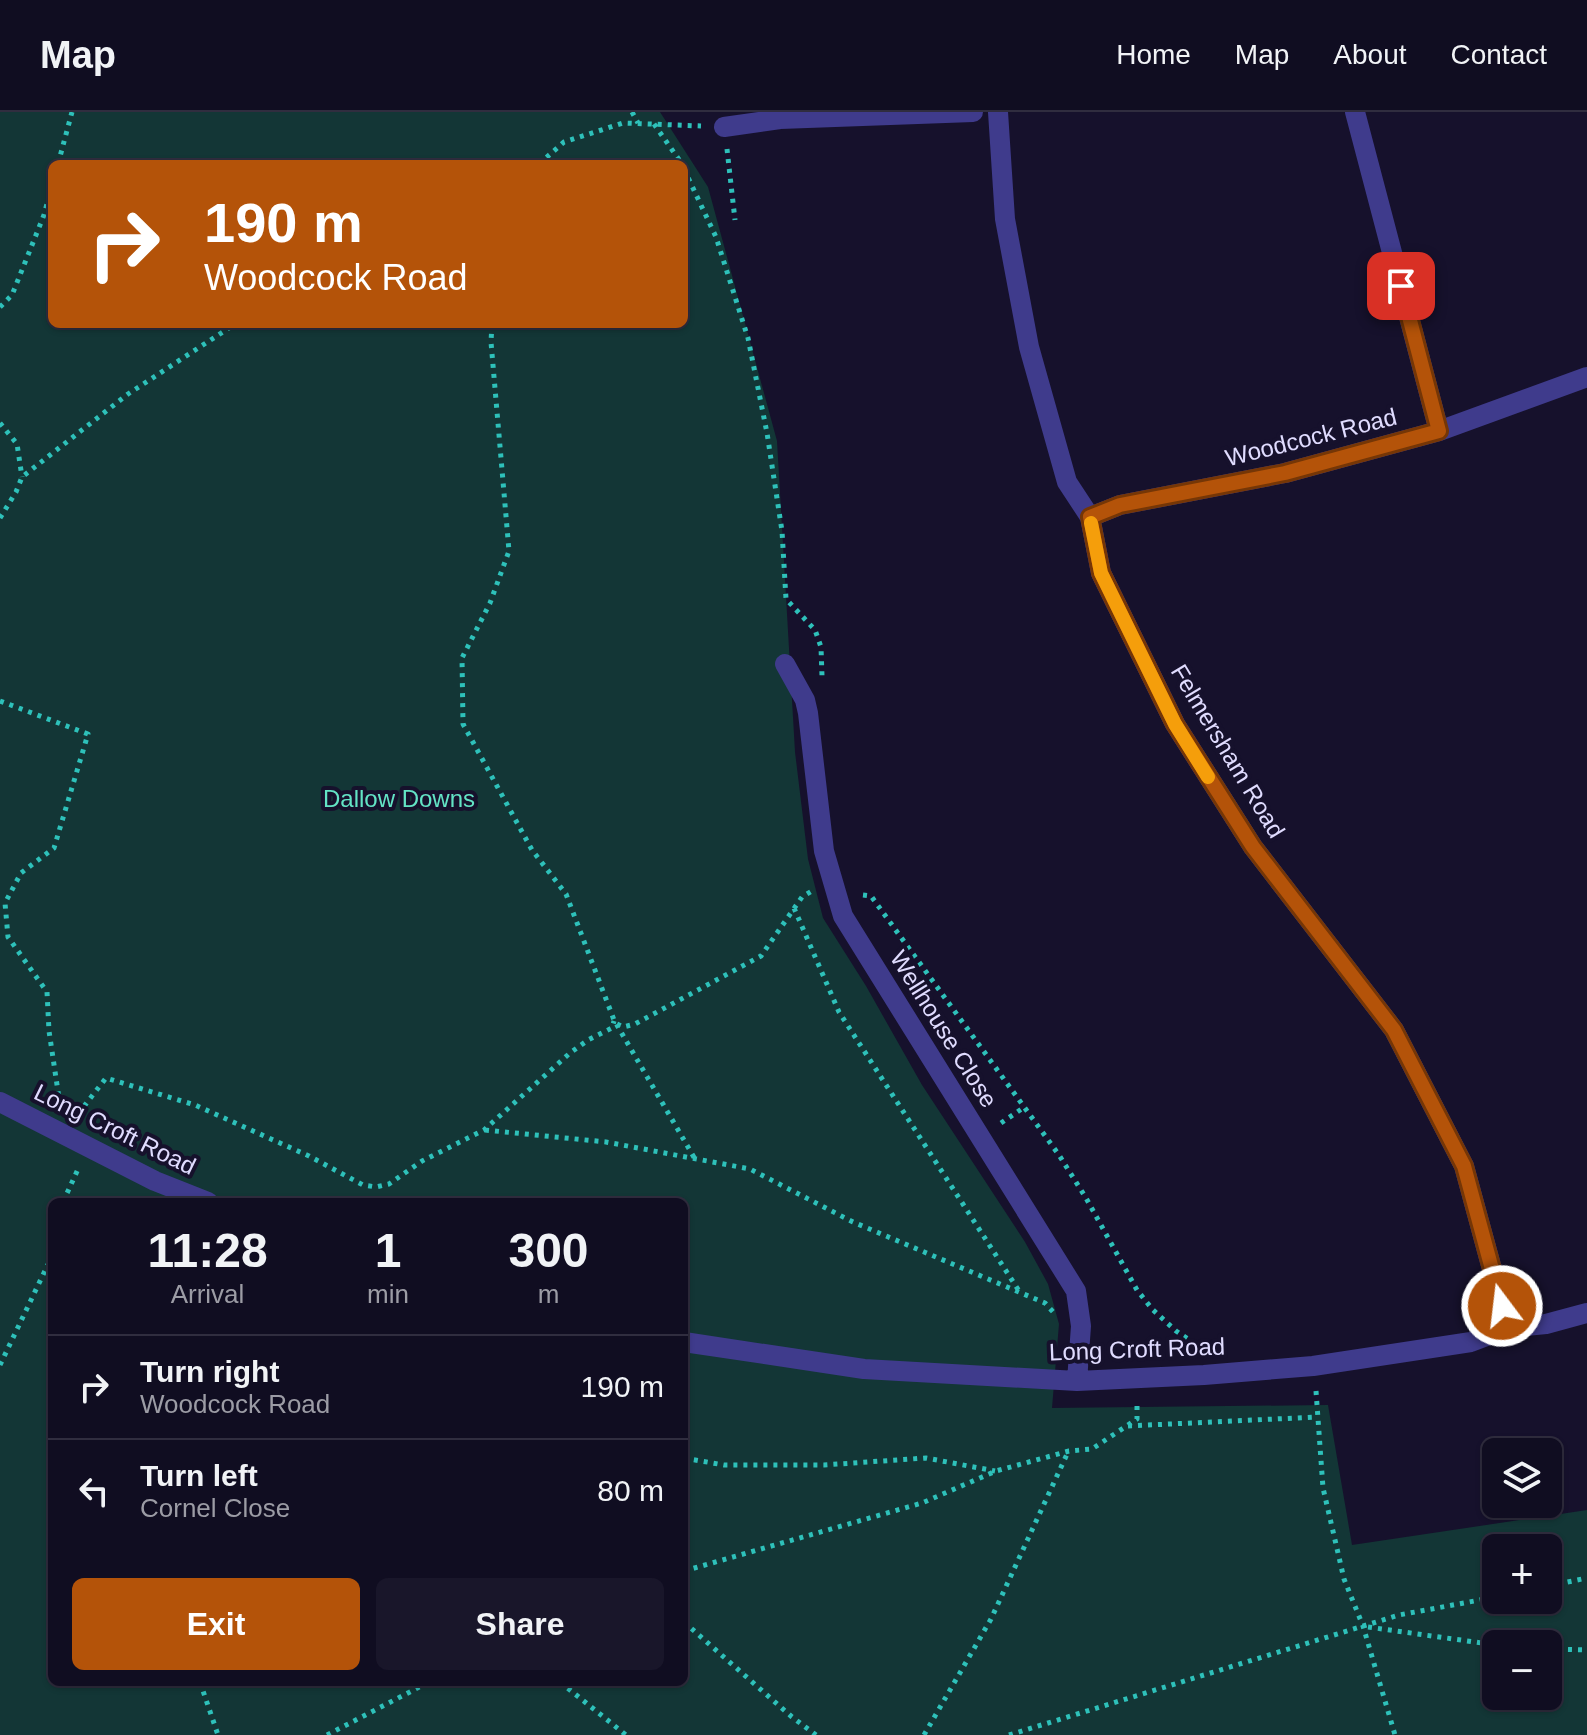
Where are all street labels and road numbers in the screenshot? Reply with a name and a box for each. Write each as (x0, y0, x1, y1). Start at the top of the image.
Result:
street label: Woodcock Road (1223, 403, 1399, 471)
street label: Felmersham Road (1166, 659, 1290, 843)
street label: Wellhouse Close (885, 946, 1003, 1112)
street label: Long Croft Road (30, 1078, 200, 1180)
street label: Long Croft Road (1049, 1332, 1225, 1366)

